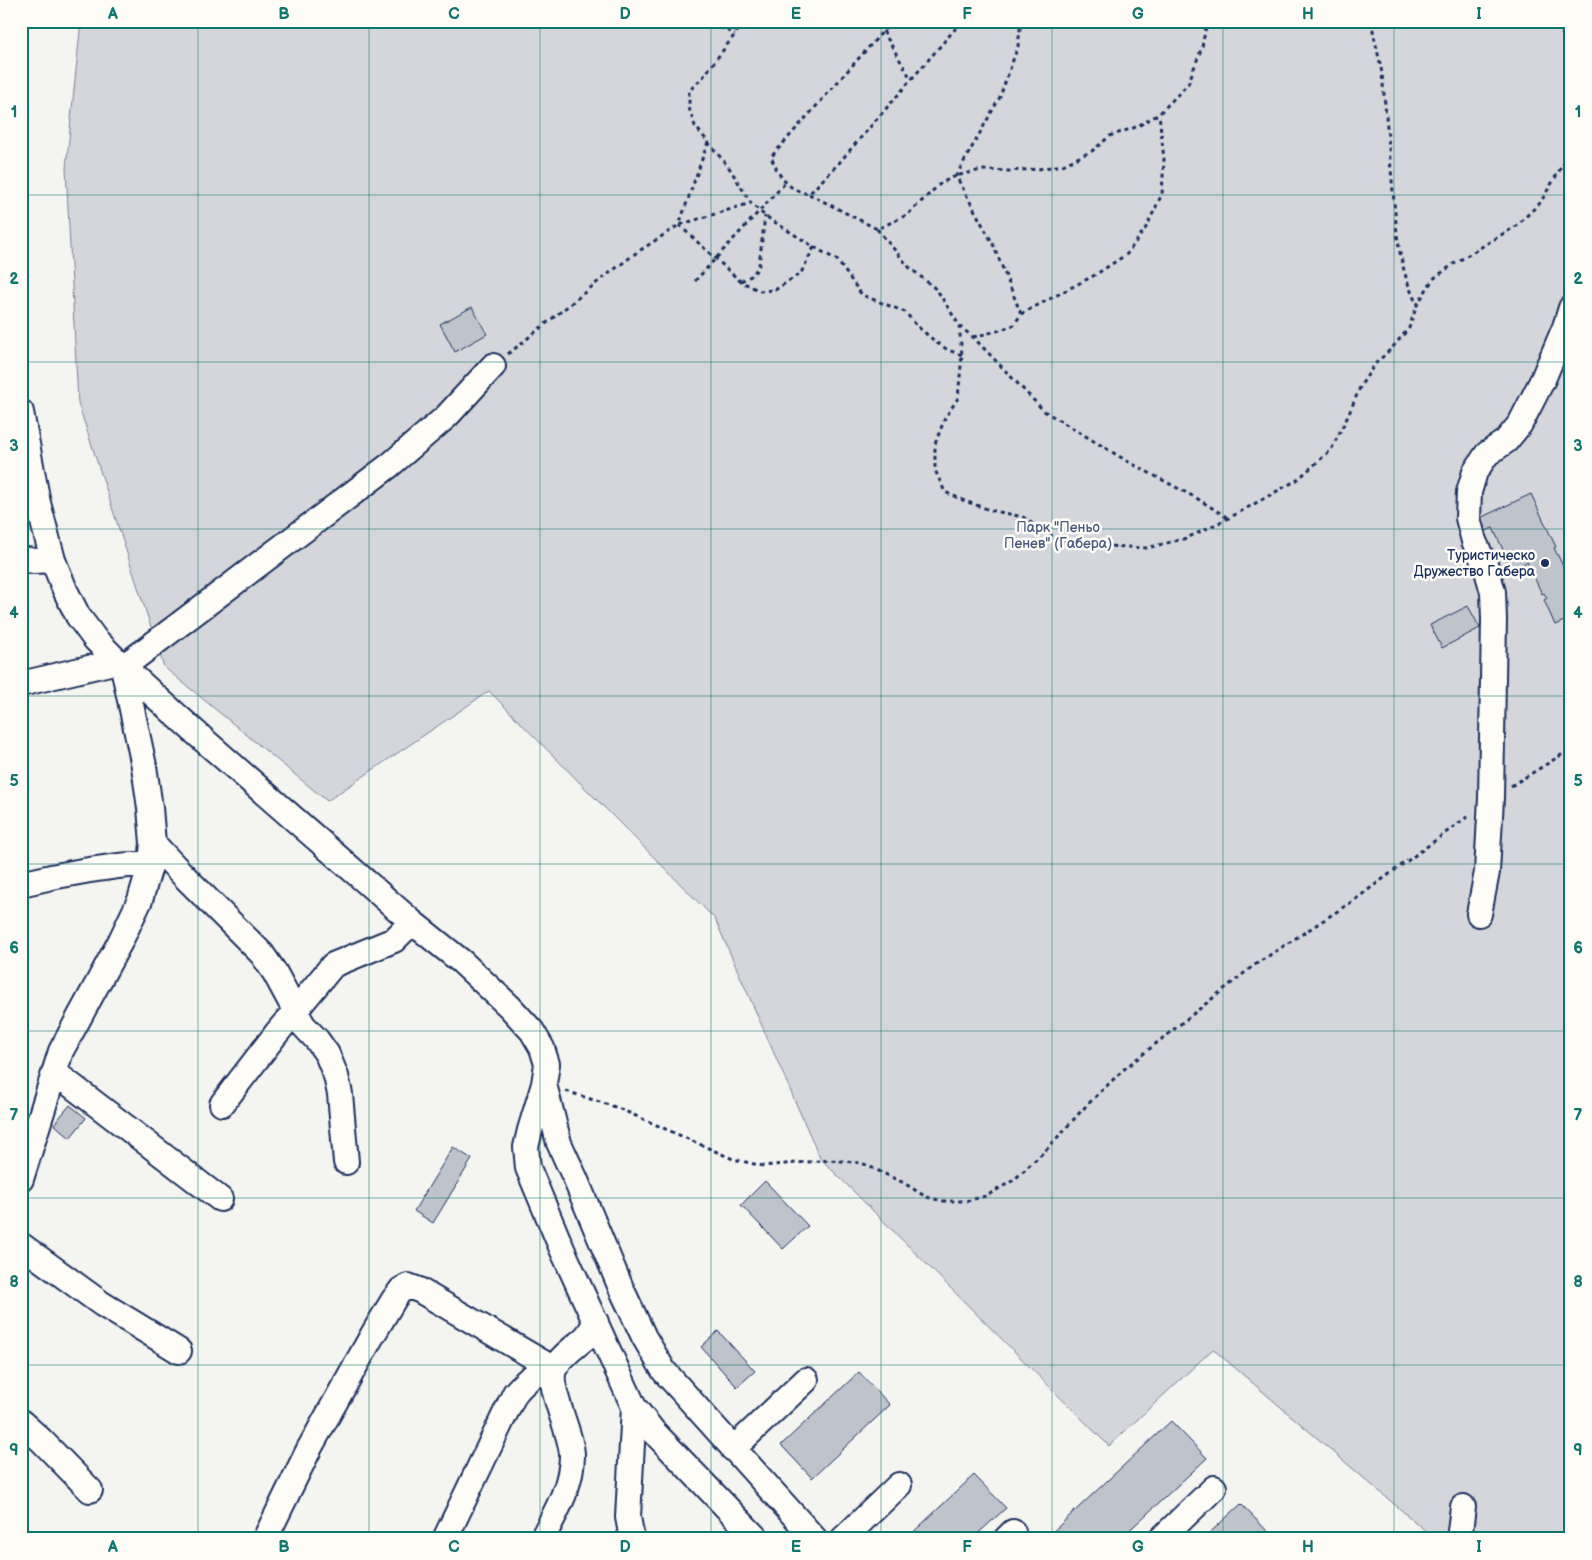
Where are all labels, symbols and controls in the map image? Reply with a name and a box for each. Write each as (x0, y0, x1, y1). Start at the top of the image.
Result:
text: A (107, 5, 118, 24)
text: B (278, 5, 290, 24)
text: C (448, 5, 460, 24)
text: D (619, 5, 631, 24)
text: E (791, 5, 801, 24)
text: F (962, 5, 972, 24)
text: G (1132, 5, 1144, 24)
text: H (1302, 5, 1314, 24)
text: I (1476, 5, 1482, 24)
text: 1 (11, 103, 17, 122)
text: 1 (1575, 103, 1581, 122)
text: 2 (9, 270, 19, 289)
text: 2 (1573, 270, 1583, 289)
text: 3 (9, 437, 19, 456)
text: 3 (1573, 437, 1583, 456)
park label: Парк "Пеньо Пенев" (Габера) (1004, 519, 1112, 552)
place label: Туристическо Дружество Габера (1414, 547, 1536, 580)
marker: Туристическо Дружество Габера (1539, 557, 1551, 569)
text: 4 (9, 604, 19, 623)
text: 4 (1573, 604, 1583, 623)
text: 5 (9, 772, 19, 791)
text: 5 (1573, 772, 1583, 791)
text: 6 (9, 939, 19, 958)
text: 6 (1573, 939, 1583, 958)
text: 7 (10, 1106, 19, 1125)
text: 7 (1574, 1106, 1583, 1125)
text: 8 (9, 1273, 19, 1292)
text: 8 (1573, 1273, 1583, 1292)
text: 9 (9, 1441, 19, 1460)
text: 9 (1573, 1441, 1583, 1460)
text: A (107, 1538, 118, 1557)
text: B (278, 1538, 290, 1557)
text: C (448, 1538, 460, 1557)
text: D (619, 1538, 631, 1557)
text: E (791, 1538, 801, 1557)
text: F (962, 1538, 972, 1557)
text: G (1132, 1538, 1144, 1557)
text: H (1302, 1538, 1314, 1557)
text: I (1476, 1538, 1482, 1557)

